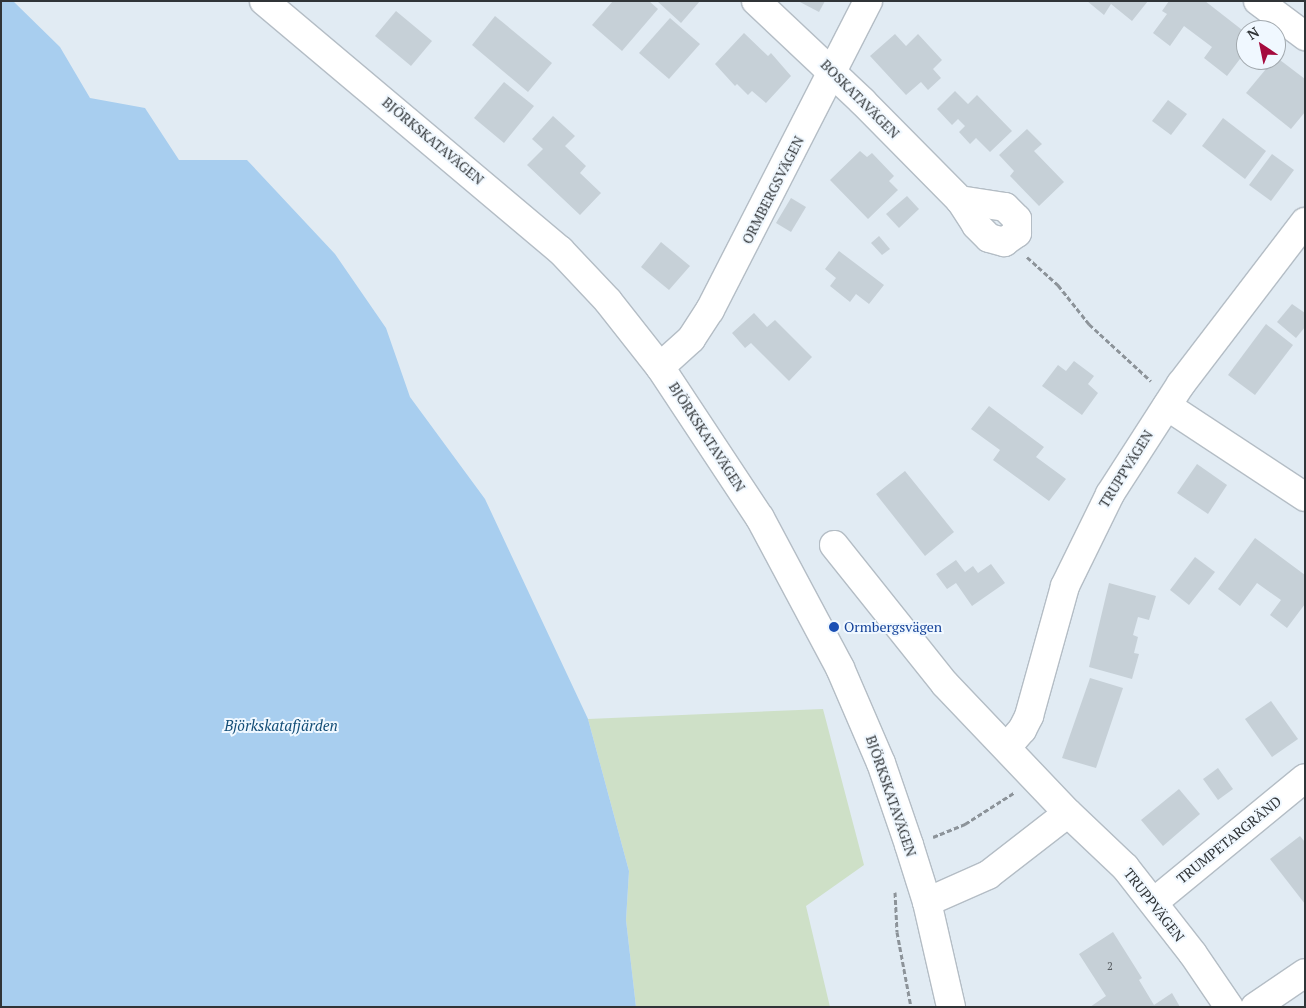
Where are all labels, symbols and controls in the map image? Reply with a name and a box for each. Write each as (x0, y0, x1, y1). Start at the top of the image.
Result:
north arrow (1236, 20, 1286, 70)
text: N (1243, 22, 1263, 44)
street label: BOSKATAVÄGEN (817, 56, 903, 142)
street label: BJÖRKSKATAVÄGEN (379, 94, 487, 188)
street label: ORMBERGSVÄGEN (739, 133, 807, 247)
street label: BJÖRKSKATAVÄGEN (665, 379, 749, 495)
street label: TRUPPVÄGEN (1095, 427, 1157, 511)
place label: Ormbergsvägen (844, 619, 942, 635)
marker: Ormbergsvägen (828, 621, 840, 633)
water label: Björkskatafjärden (224, 717, 338, 735)
street label: BJÖRKSKATAVÄGEN (862, 733, 920, 859)
street label: TRUMPETARGRÄND (1173, 793, 1285, 887)
street label: TRUPPVÄGEN (1120, 865, 1188, 945)
house number: 2 (1107, 959, 1113, 973)

